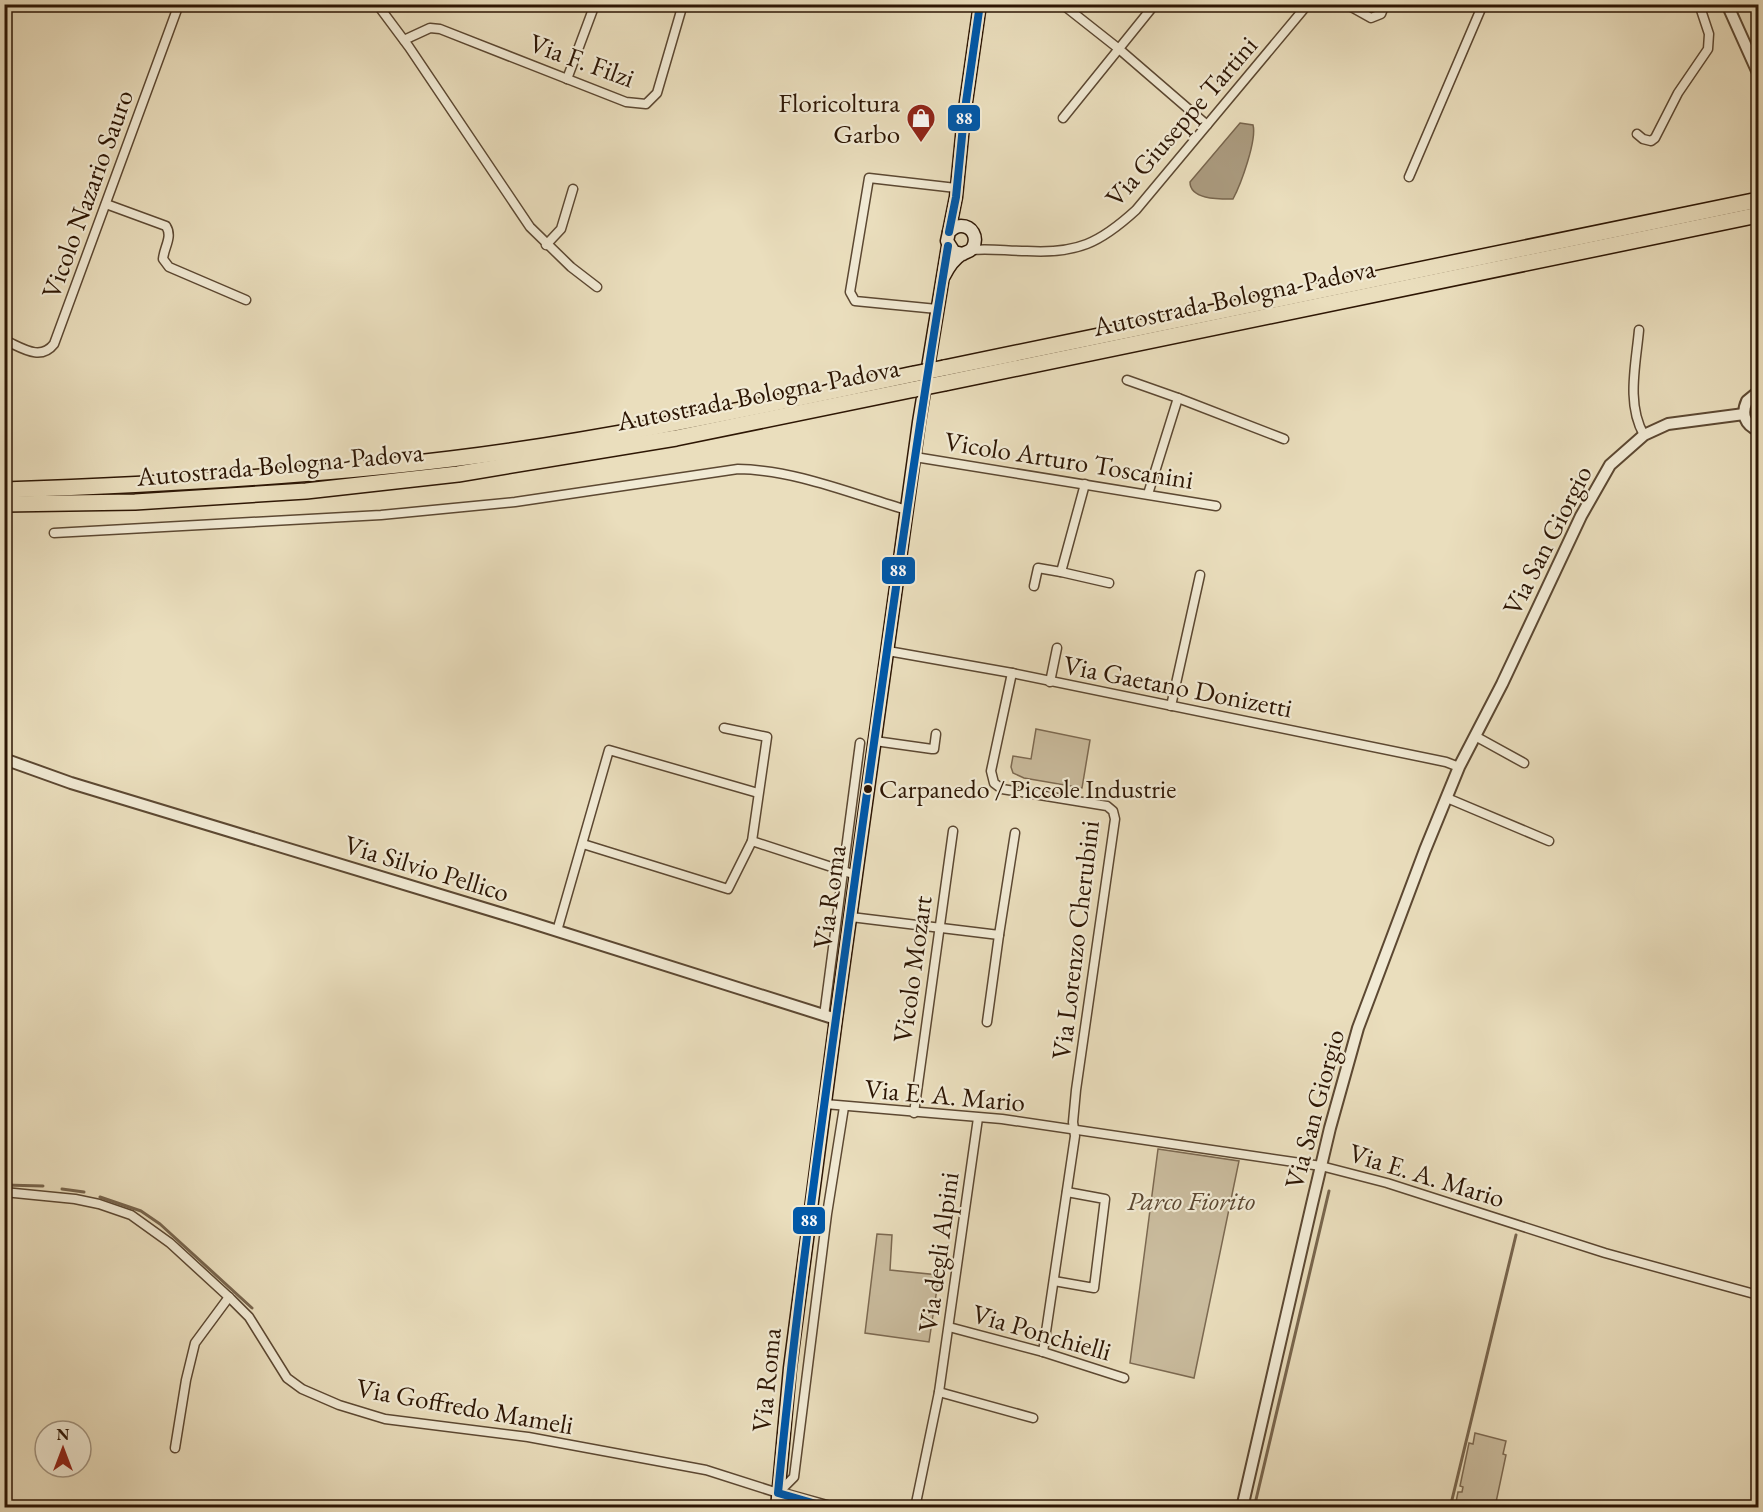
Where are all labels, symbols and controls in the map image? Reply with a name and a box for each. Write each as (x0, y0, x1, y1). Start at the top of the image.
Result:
street label: Via F. Filzi (525, 25, 640, 95)
street label: Via Giuseppe Tartini (1097, 28, 1265, 214)
street label: Vicolo Nazario Sauro (33, 85, 141, 303)
place label: Floricoltura Garbo (778, 85, 900, 151)
shop icon: Floricoltura Garbo (905, 102, 937, 144)
line badge: 88 (947, 104, 981, 132)
text: 88 (956, 108, 972, 129)
street label: Autostrada Bologna-Padova (1089, 250, 1378, 344)
street label: Autostrada Bologna-Padova (613, 349, 903, 439)
street label: Vicolo Arturo Toscanini (942, 423, 1196, 497)
street label: Autostrada Bologna-Padova (134, 434, 425, 494)
street label: Via San Giorgio (1494, 459, 1600, 621)
line badge: 88 (881, 556, 916, 585)
text: 88 (890, 560, 906, 581)
street label: Via Gaetano Donizetti (1061, 647, 1296, 725)
place label: Carpanedo / Piccole Industrie (879, 772, 1176, 806)
marker: Carpanedo / Piccole Industrie (862, 783, 874, 795)
street label: Via Lorenzo Cherubini (1043, 818, 1107, 1061)
street label: Via Silvio Pellico (340, 826, 514, 910)
street label: Via Roma (804, 842, 854, 951)
street label: Vicolo Mozart (884, 893, 940, 1045)
street label: Via San Giorgio (1276, 1025, 1352, 1193)
street label: Via E. A. Mario (863, 1071, 1027, 1119)
street label: Via E. A. Mario (1345, 1135, 1509, 1215)
street label: Via degli Alpini (909, 1169, 967, 1334)
park label: Parco Fiorito (1127, 1183, 1255, 1218)
line badge: 88 (792, 1206, 826, 1235)
text: 88 (801, 1210, 817, 1231)
street label: Via Ponchielli (968, 1295, 1116, 1369)
street label: Via Roma (743, 1326, 789, 1434)
street label: Via Goffredo Mameli (354, 1370, 577, 1442)
north arrow (33, 1419, 93, 1479)
text: N (57, 1424, 70, 1445)

